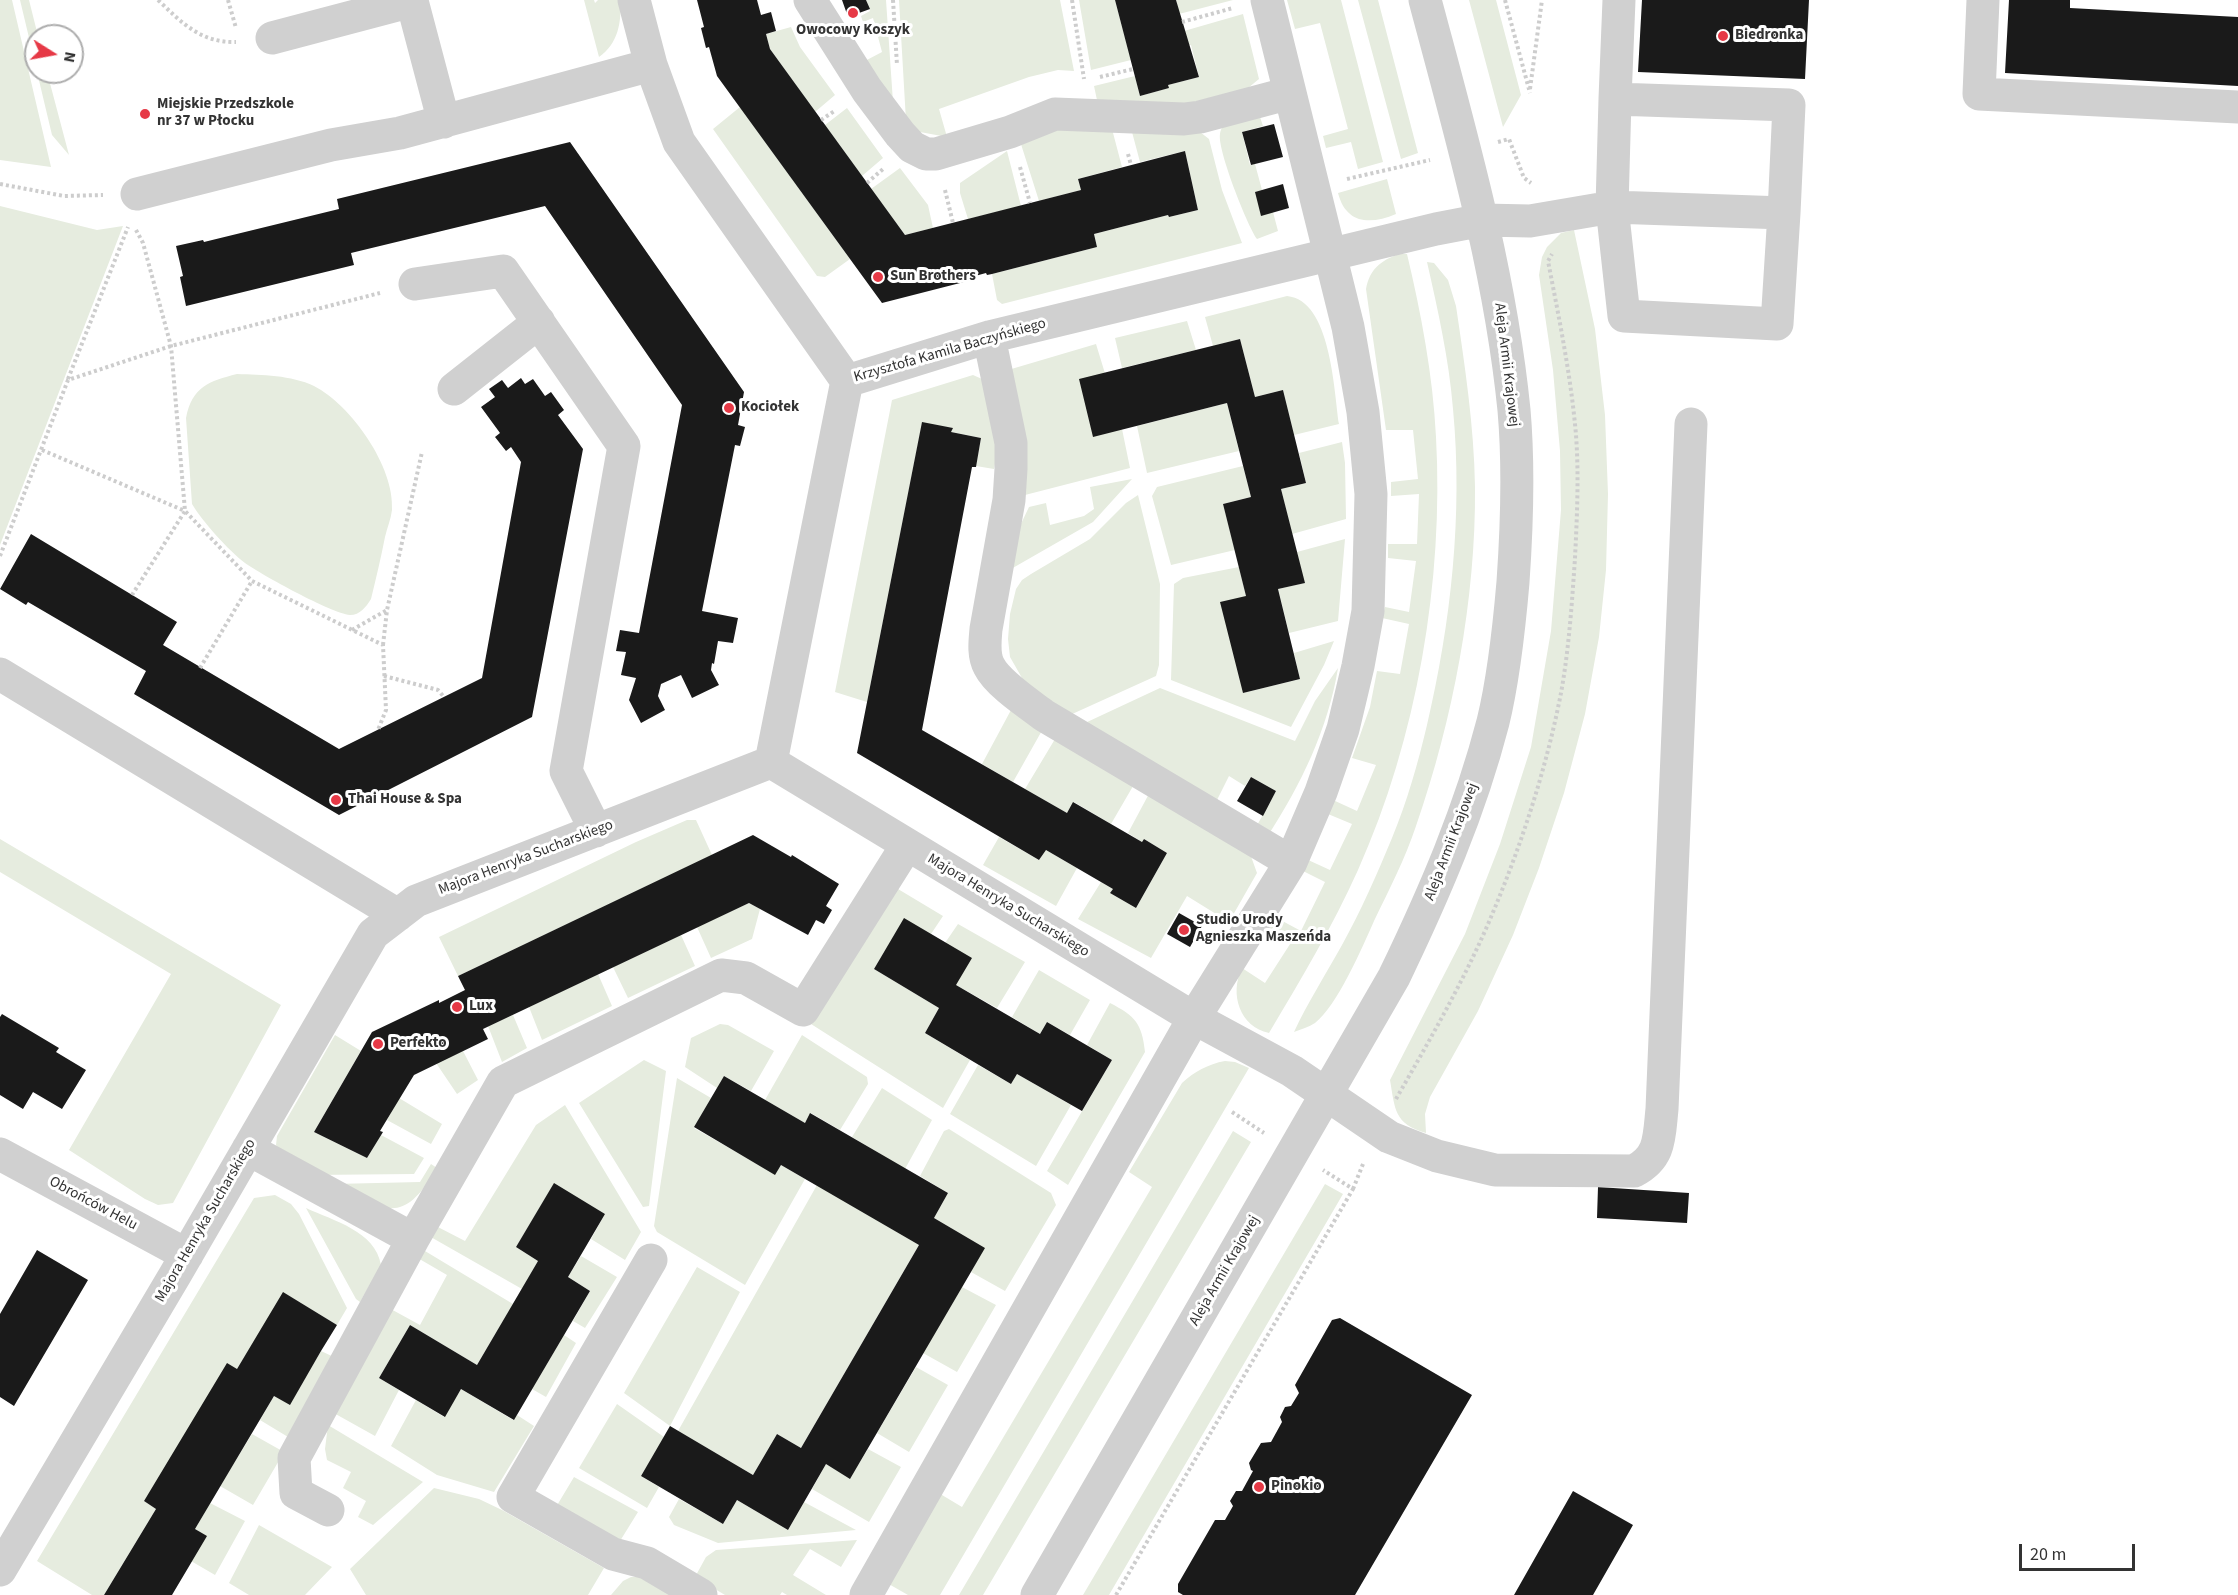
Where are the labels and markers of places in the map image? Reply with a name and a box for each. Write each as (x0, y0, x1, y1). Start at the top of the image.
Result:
marker: Owocowy Koszyk (846, 6, 860, 20)
place label: Owocowy Koszyk (796, 22, 910, 40)
place label: Biedronka (1735, 27, 1803, 45)
marker: Biedronka (1716, 29, 1730, 43)
place label: Miejskie Przedszkole nr 37 w Płocku (157, 96, 294, 131)
marker: Miejskie Przedszkole nr 37 w Płocku (138, 107, 152, 121)
place label: Sun Brothers (890, 268, 976, 286)
marker: Sun Brothers (871, 270, 885, 284)
place label: Kociołek (741, 399, 799, 417)
marker: Kociołek (722, 401, 736, 415)
place label: Thai House & Spa (348, 791, 462, 809)
marker: Thai House & Spa (329, 793, 343, 807)
place label: Studio Urody Agnieszka Maszeńda (1196, 912, 1331, 947)
marker: Studio Urody Agnieszka Maszeńda (1177, 923, 1191, 937)
place label: Lux (469, 998, 493, 1016)
marker: Lux (450, 1000, 464, 1014)
place label: Perfekto (390, 1035, 447, 1053)
marker: Perfekto (371, 1037, 385, 1051)
place label: Pinokio (1271, 1478, 1322, 1496)
marker: Pinokio (1252, 1480, 1266, 1494)

